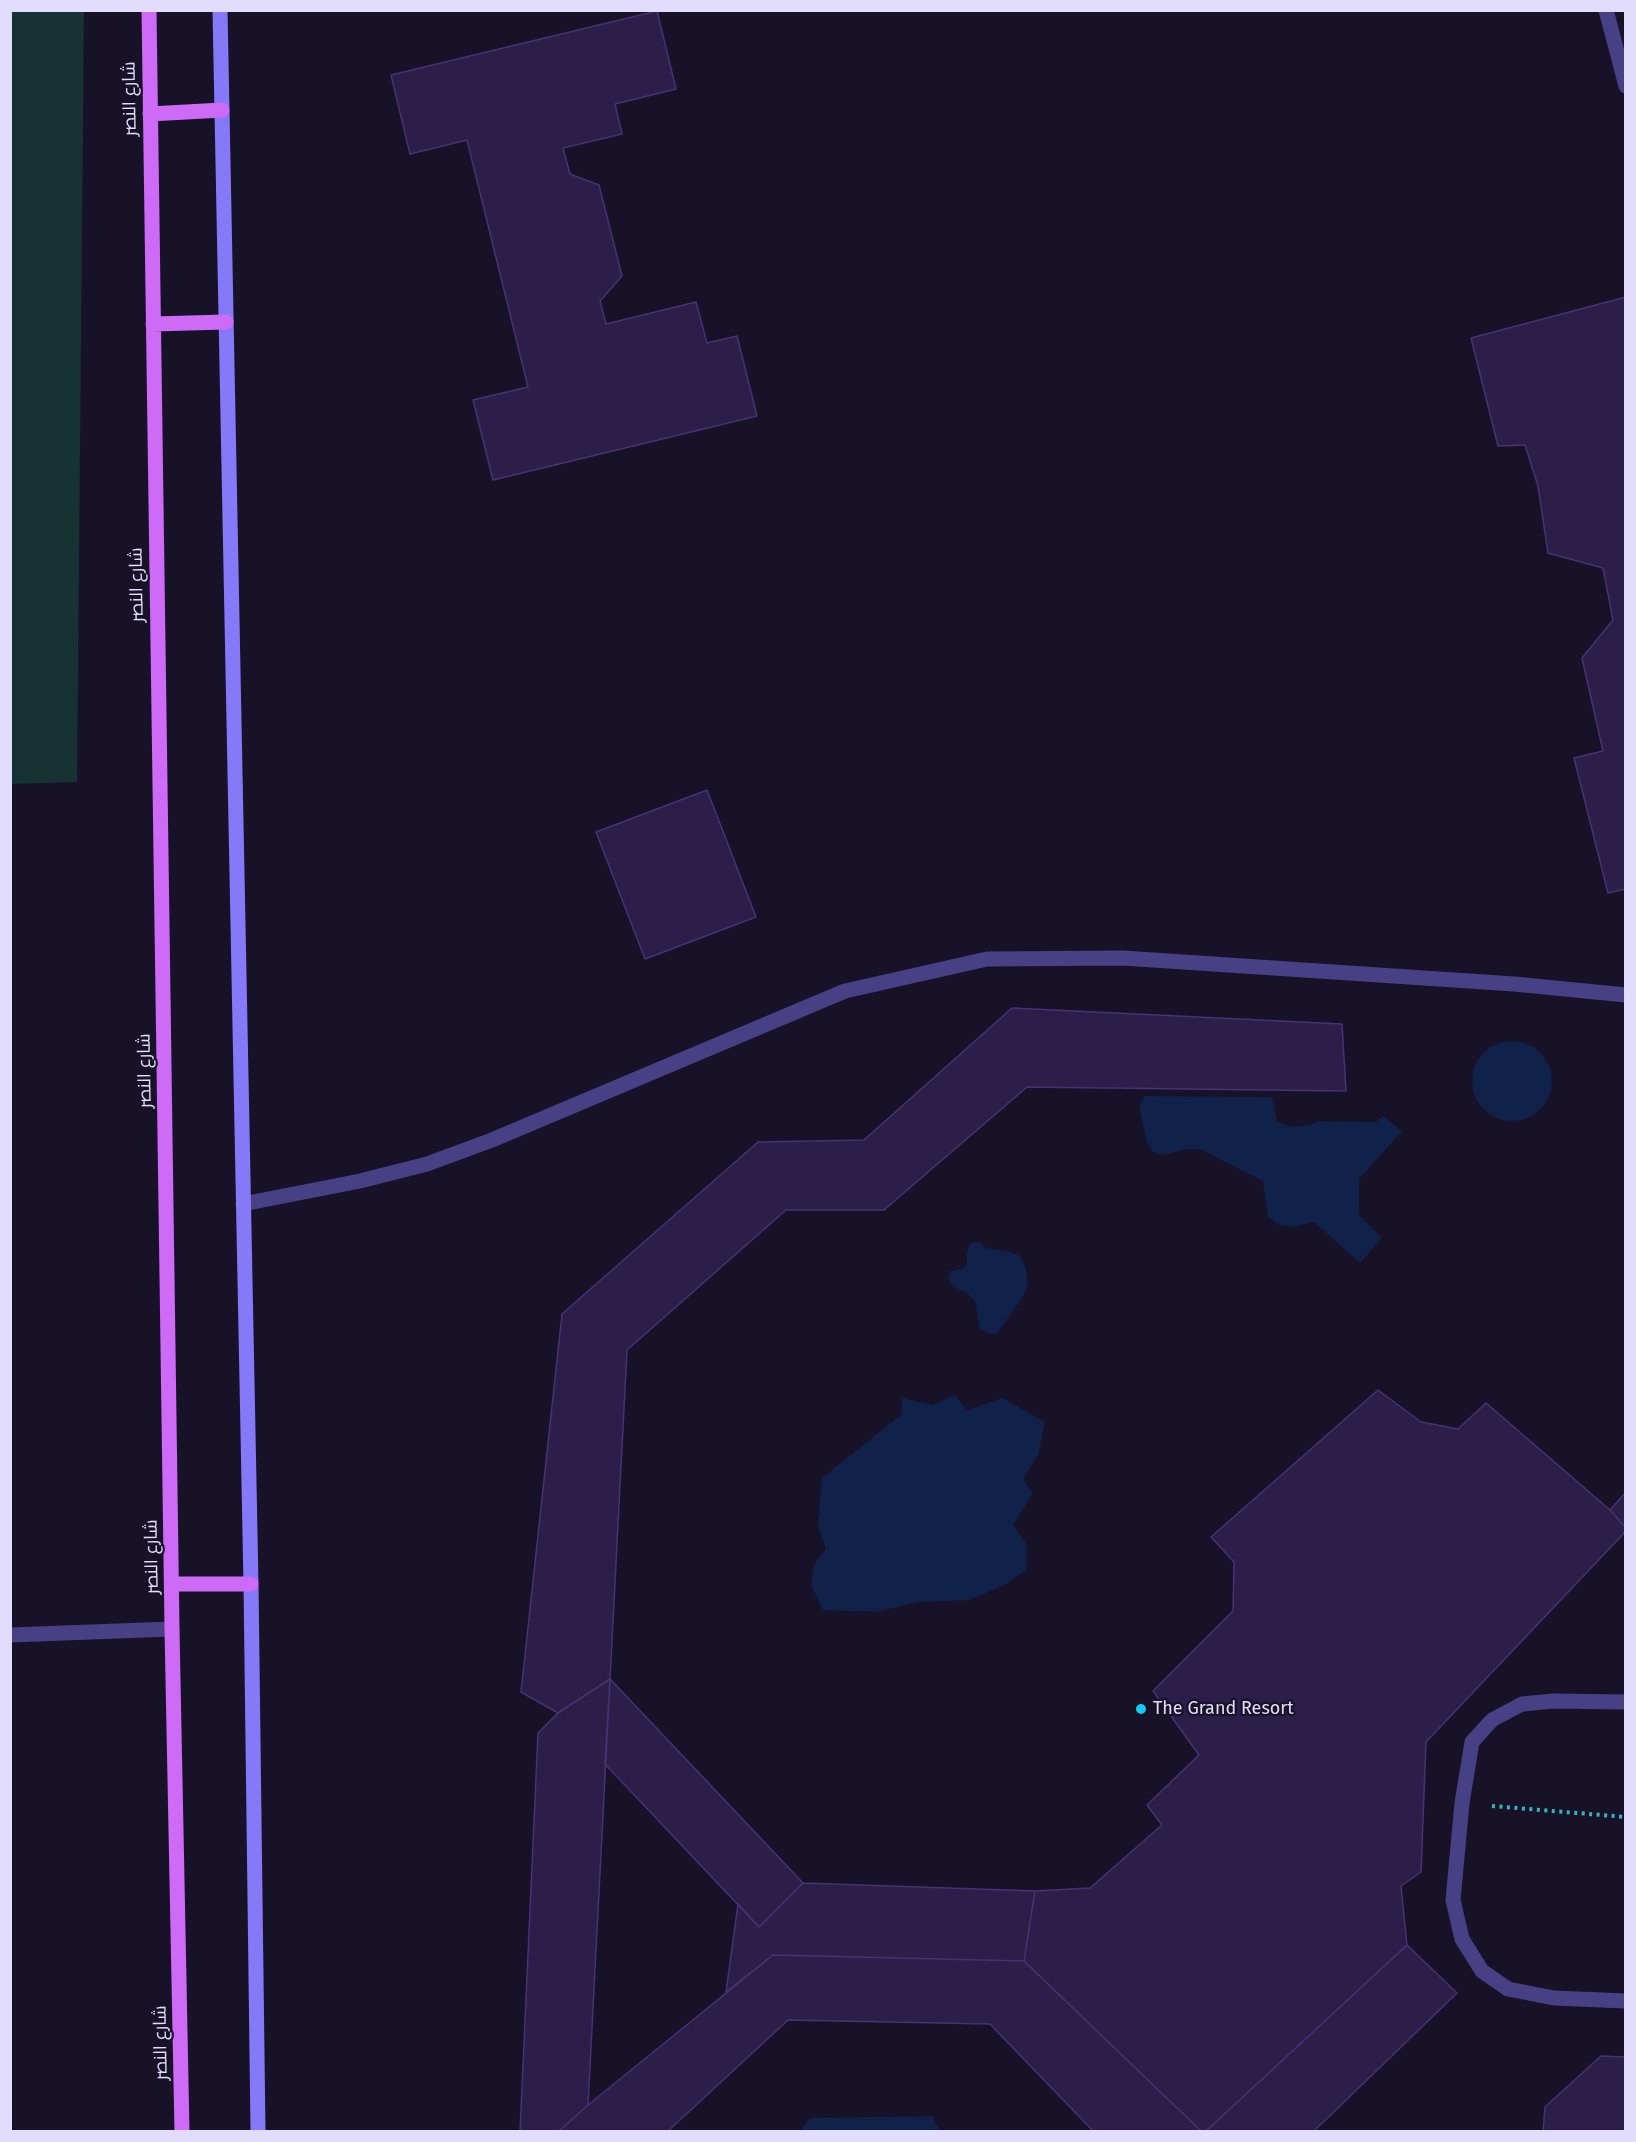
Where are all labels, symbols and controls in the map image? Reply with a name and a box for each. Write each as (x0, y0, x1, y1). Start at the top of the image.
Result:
street label: شارع النصر (119, 61, 141, 137)
street label: شارع النصر (126, 547, 148, 623)
street label: شارع النصر (134, 1033, 156, 1109)
street label: شارع النصر (141, 1519, 163, 1595)
place label: The Grand Resort (1153, 1698, 1294, 1720)
marker: The Grand Resort (1134, 1702, 1148, 1716)
street label: شارع النصر (150, 2005, 172, 2081)

